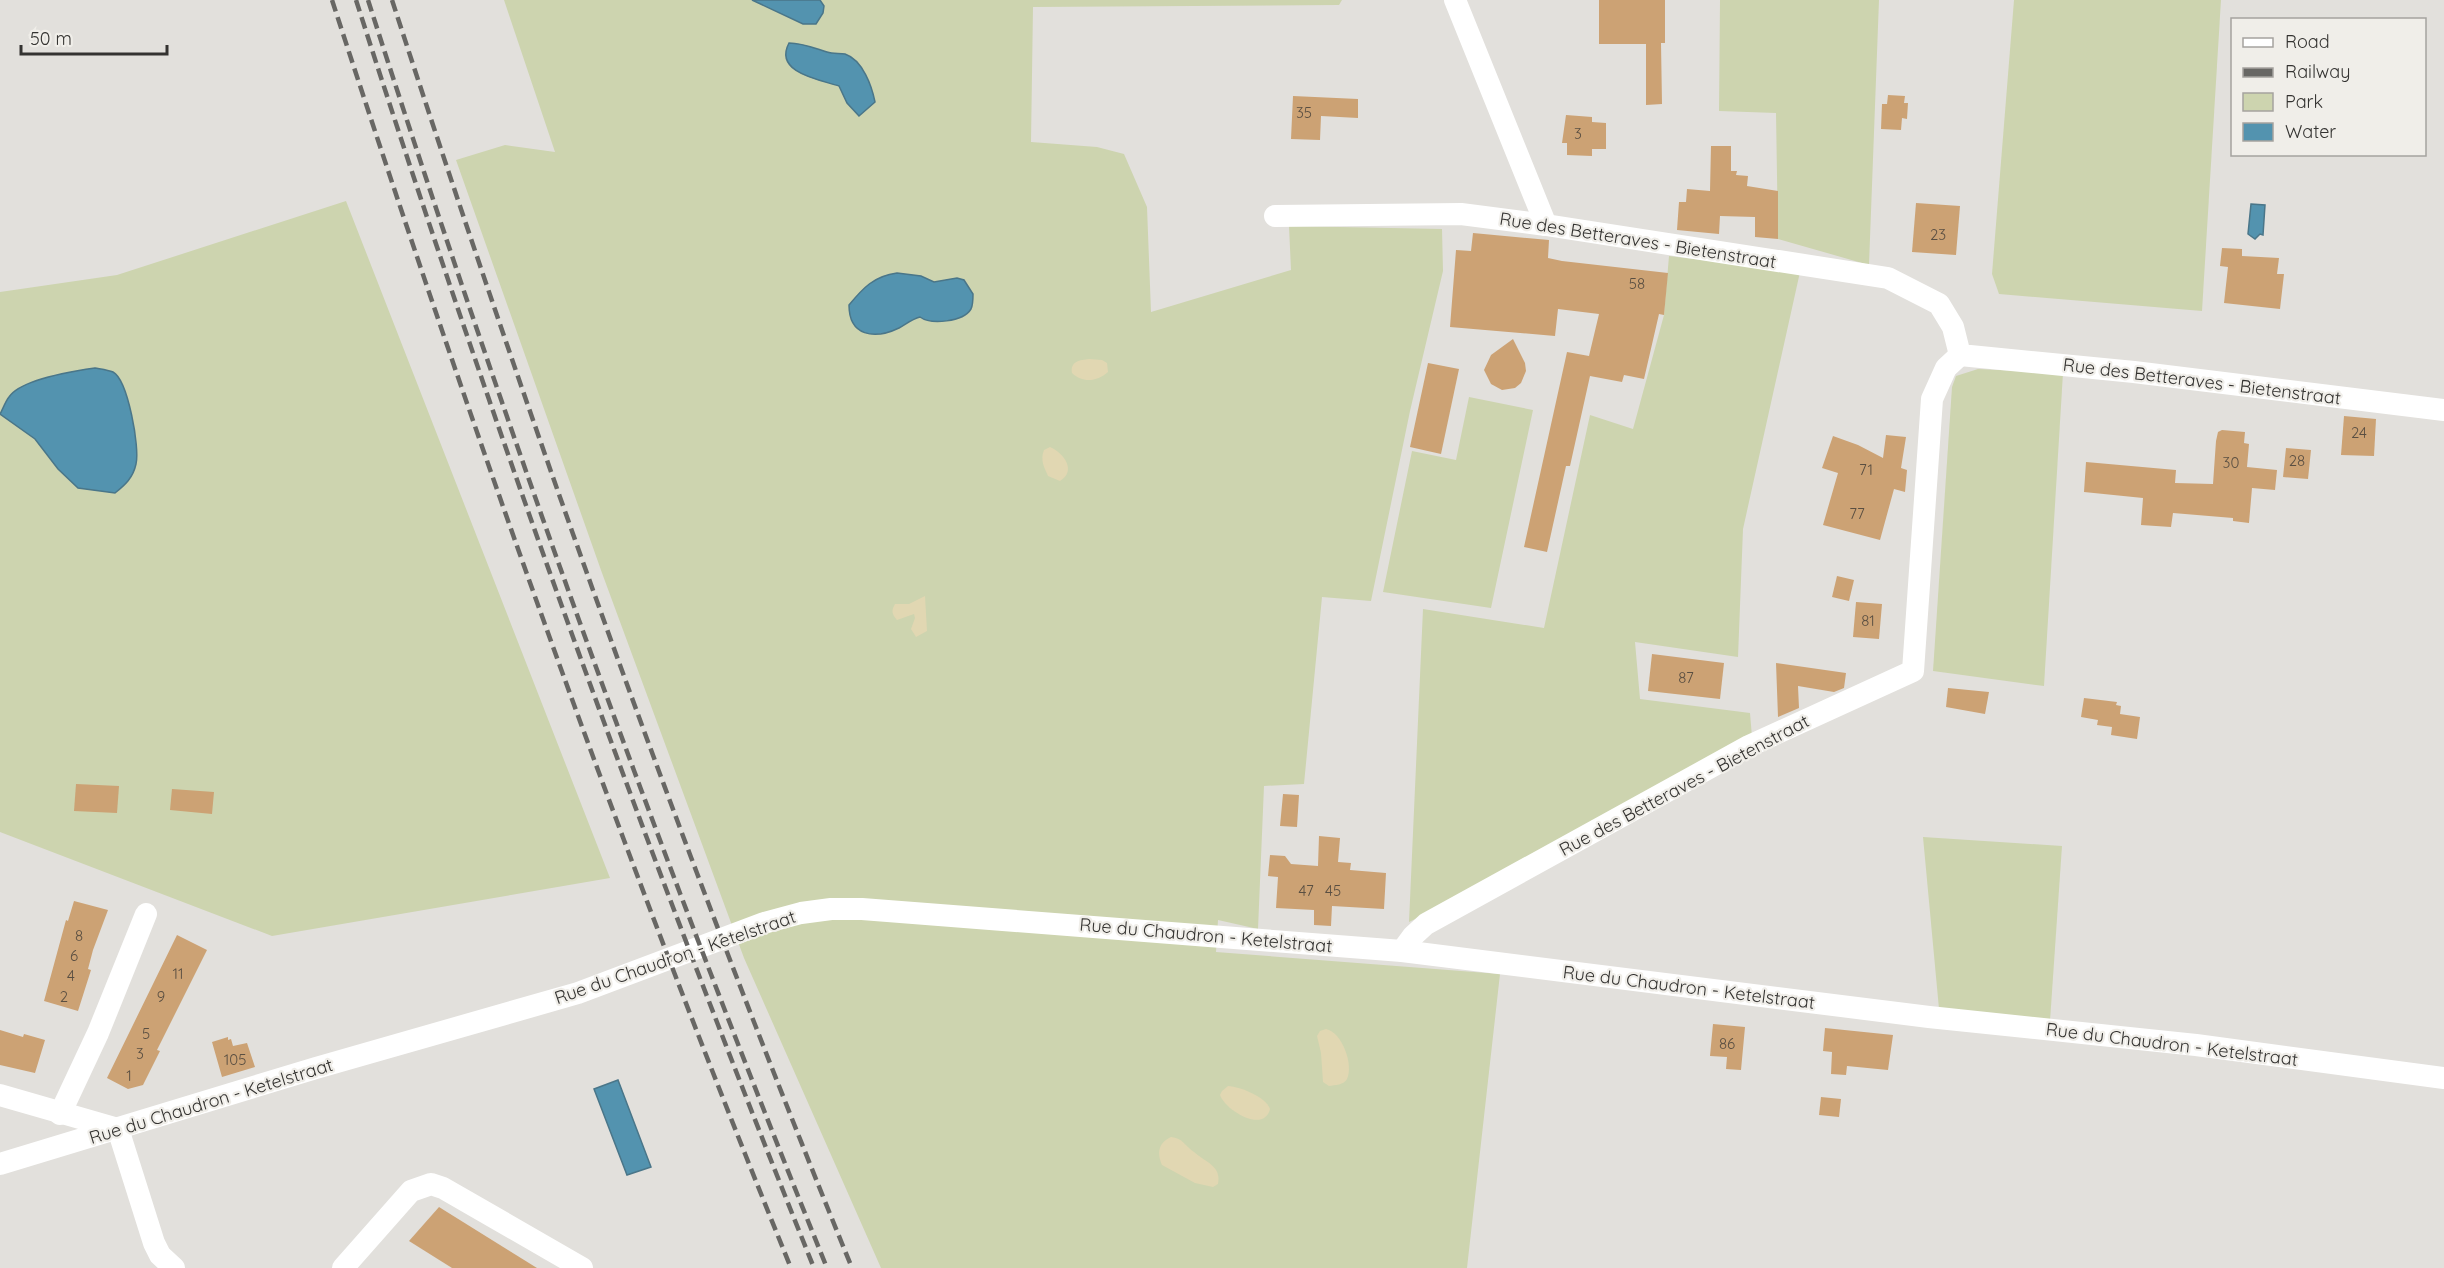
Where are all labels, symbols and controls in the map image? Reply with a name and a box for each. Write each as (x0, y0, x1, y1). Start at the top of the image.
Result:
scale bar (21, 18, 166, 56)
legend (2231, 18, 2426, 156)
text: 50 m (30, 27, 72, 50)
text: Road (2285, 30, 2330, 53)
text: Railway (2285, 60, 2351, 83)
text: Park (2285, 90, 2323, 113)
house number: 35 (1296, 103, 1312, 122)
text: Water (2285, 120, 2336, 143)
house number: 3 (1574, 124, 1582, 143)
street label: Rue des Betteraves - Bietenstraat (1498, 207, 1778, 273)
house number: 23 (1930, 225, 1946, 244)
house number: 58 (1629, 274, 1645, 293)
street label: Rue des Betteraves - Bietenstraat (2062, 353, 2342, 409)
house number: 24 (2351, 423, 2367, 442)
house number: 28 (2289, 451, 2305, 470)
house number: 30 (2223, 453, 2239, 472)
house number: 71 (1859, 460, 1873, 479)
house number: 77 (1849, 504, 1865, 523)
house number: 81 (1861, 611, 1875, 630)
house number: 87 (1678, 668, 1694, 687)
street label: Rue des Betteraves - Bietenstraat (1555, 709, 1813, 861)
house number: 47 (1298, 881, 1314, 900)
house number: 45 (1325, 881, 1341, 900)
street label: Rue du Chaudron - Ketelstraat (551, 905, 799, 1009)
street label: Rue du Chaudron - Ketelstraat (1079, 912, 1333, 958)
house number: 8 (75, 926, 83, 945)
house number: 6 (70, 946, 78, 965)
street label: Rue du Chaudron - Ketelstraat (1562, 960, 1816, 1014)
house number: 11 (172, 964, 184, 983)
house number: 4 (67, 966, 75, 985)
house number: 2 (60, 987, 68, 1006)
house number: 9 (157, 987, 165, 1006)
street label: Rue du Chaudron - Ketelstraat (2045, 1017, 2299, 1071)
house number: 5 (142, 1024, 150, 1043)
house number: 86 (1719, 1034, 1735, 1053)
house number: 3 (136, 1044, 144, 1063)
house number: 105 (224, 1050, 246, 1069)
street label: Rue du Chaudron - Ketelstraat (86, 1053, 336, 1149)
house number: 1 (126, 1066, 132, 1085)

